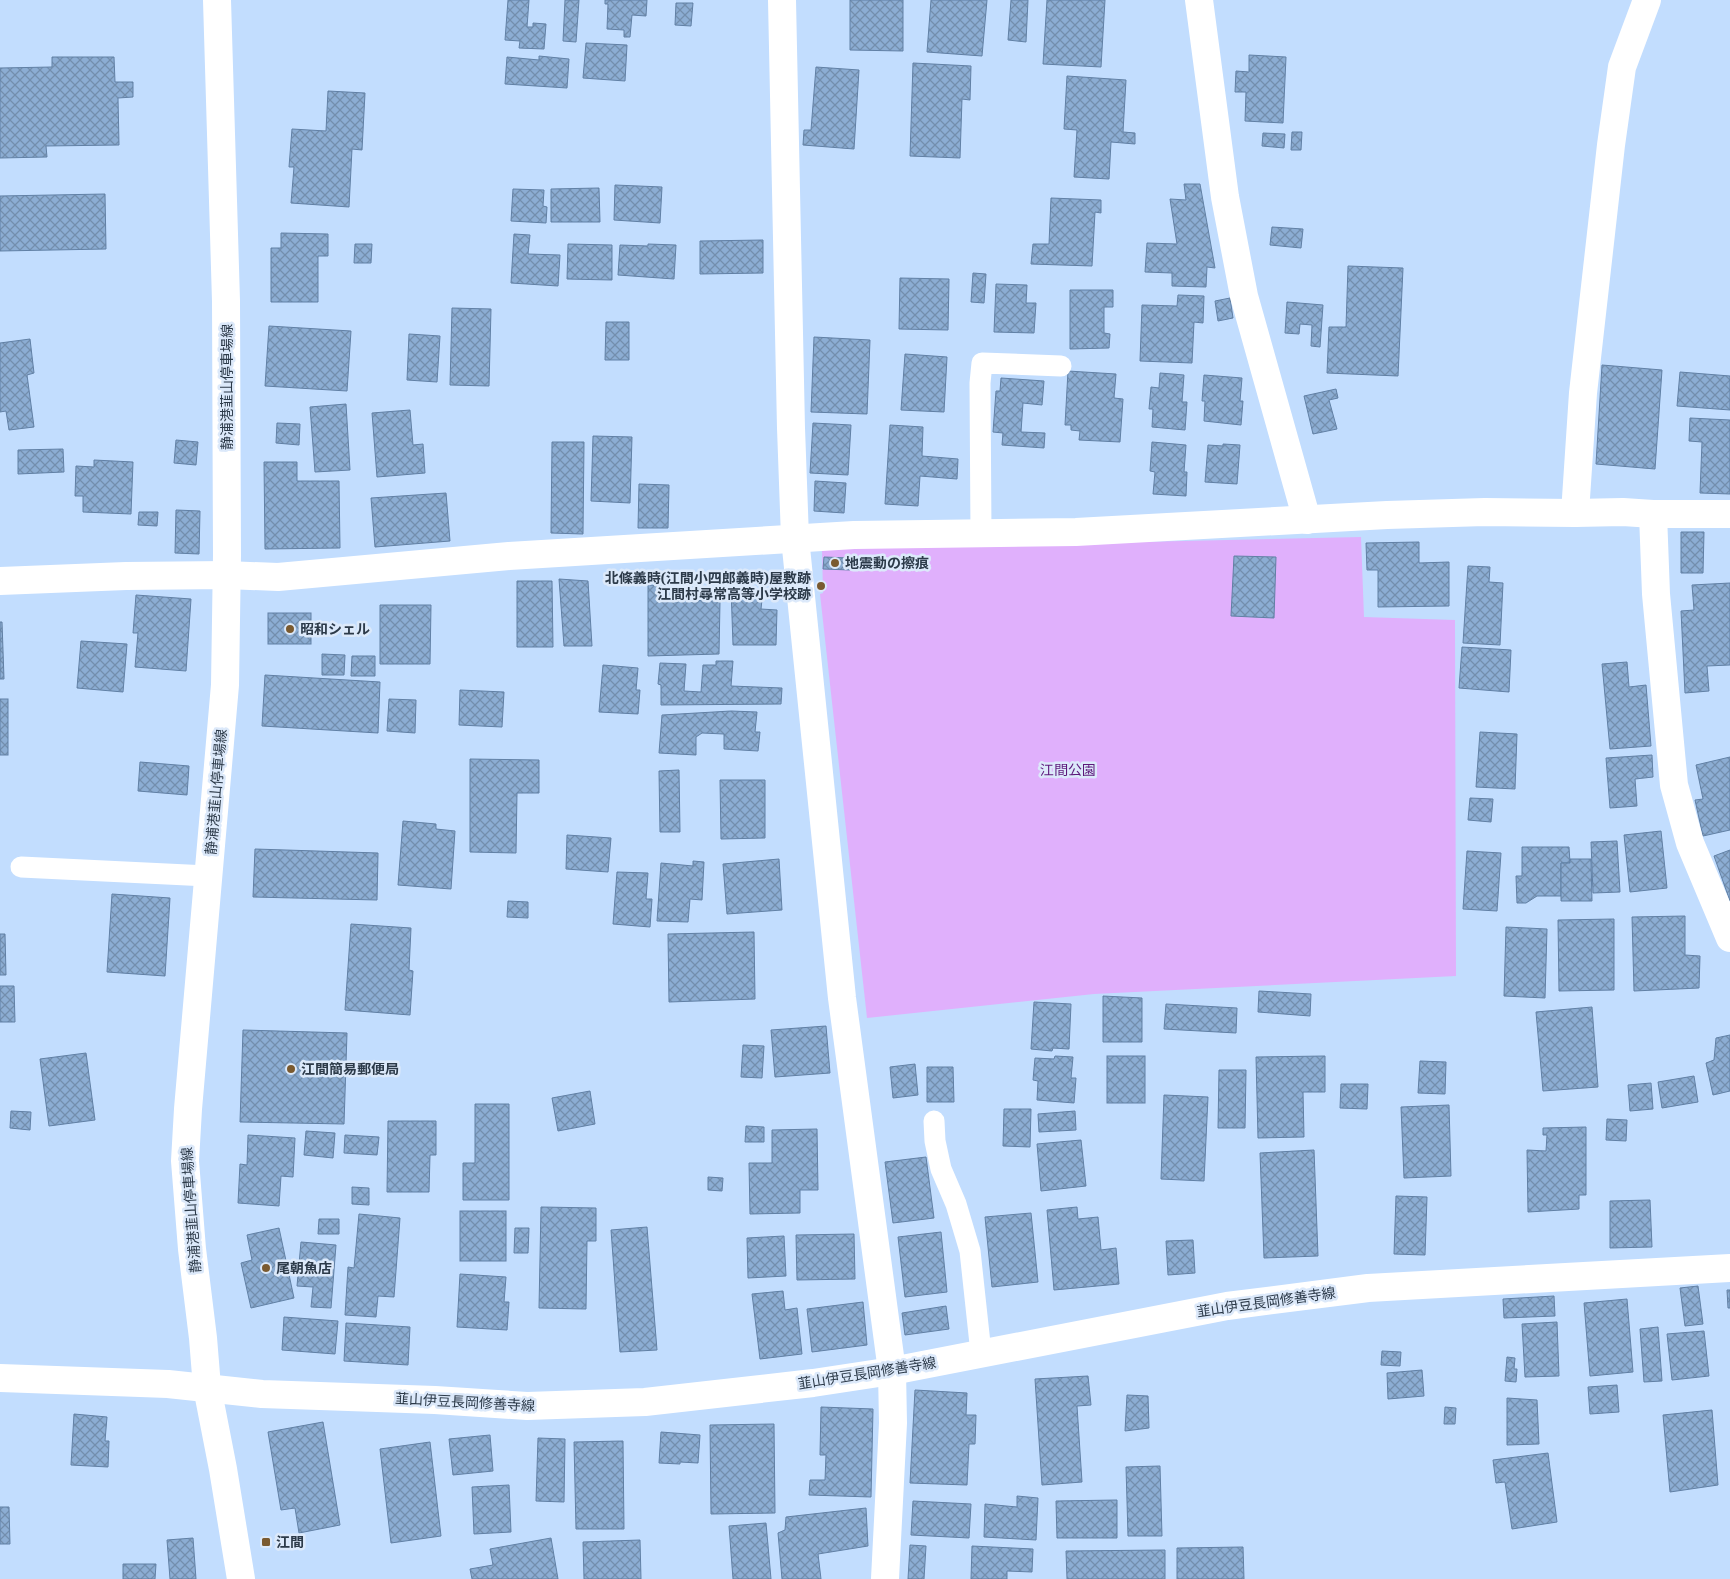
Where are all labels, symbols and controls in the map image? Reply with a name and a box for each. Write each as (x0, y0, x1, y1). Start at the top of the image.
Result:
street label: 静浦港韮山停車場線 (218, 324, 235, 450)
place label: 地震動の擦痕 (845, 554, 929, 571)
marker: 地震動の擦痕 (829, 557, 841, 569)
place label: 北條義時(江間小四郎義時)屋敷跡 江間村尋常高等小学校跡 (605, 569, 811, 602)
marker: 北條義時(江間小四郎義時)屋敷跡 江間村尋常高等小学校跡 (815, 580, 827, 592)
place label: 昭和シェル (300, 620, 370, 637)
marker: 昭和シェル (284, 623, 296, 635)
street label: 静浦港韮山停車場線 (202, 728, 229, 855)
park label: 江間公園 (1040, 761, 1096, 778)
place label: 江間簡易郵便局 (301, 1060, 399, 1077)
marker: 江間簡易郵便局 (285, 1063, 297, 1075)
street label: 静浦港韮山停車場線 (178, 1147, 203, 1273)
place label: 尾朝魚店 (276, 1259, 332, 1276)
marker: 尾朝魚店 (260, 1262, 272, 1274)
street label: 韮山伊豆長岡修善寺線 (1195, 1283, 1336, 1320)
street label: 韮山伊豆長岡修善寺線 (796, 1353, 937, 1392)
street label: 韮山伊豆長岡修善寺線 (395, 1389, 535, 1414)
place label: 江間 (276, 1533, 304, 1550)
marker: 江間 (260, 1536, 272, 1548)

